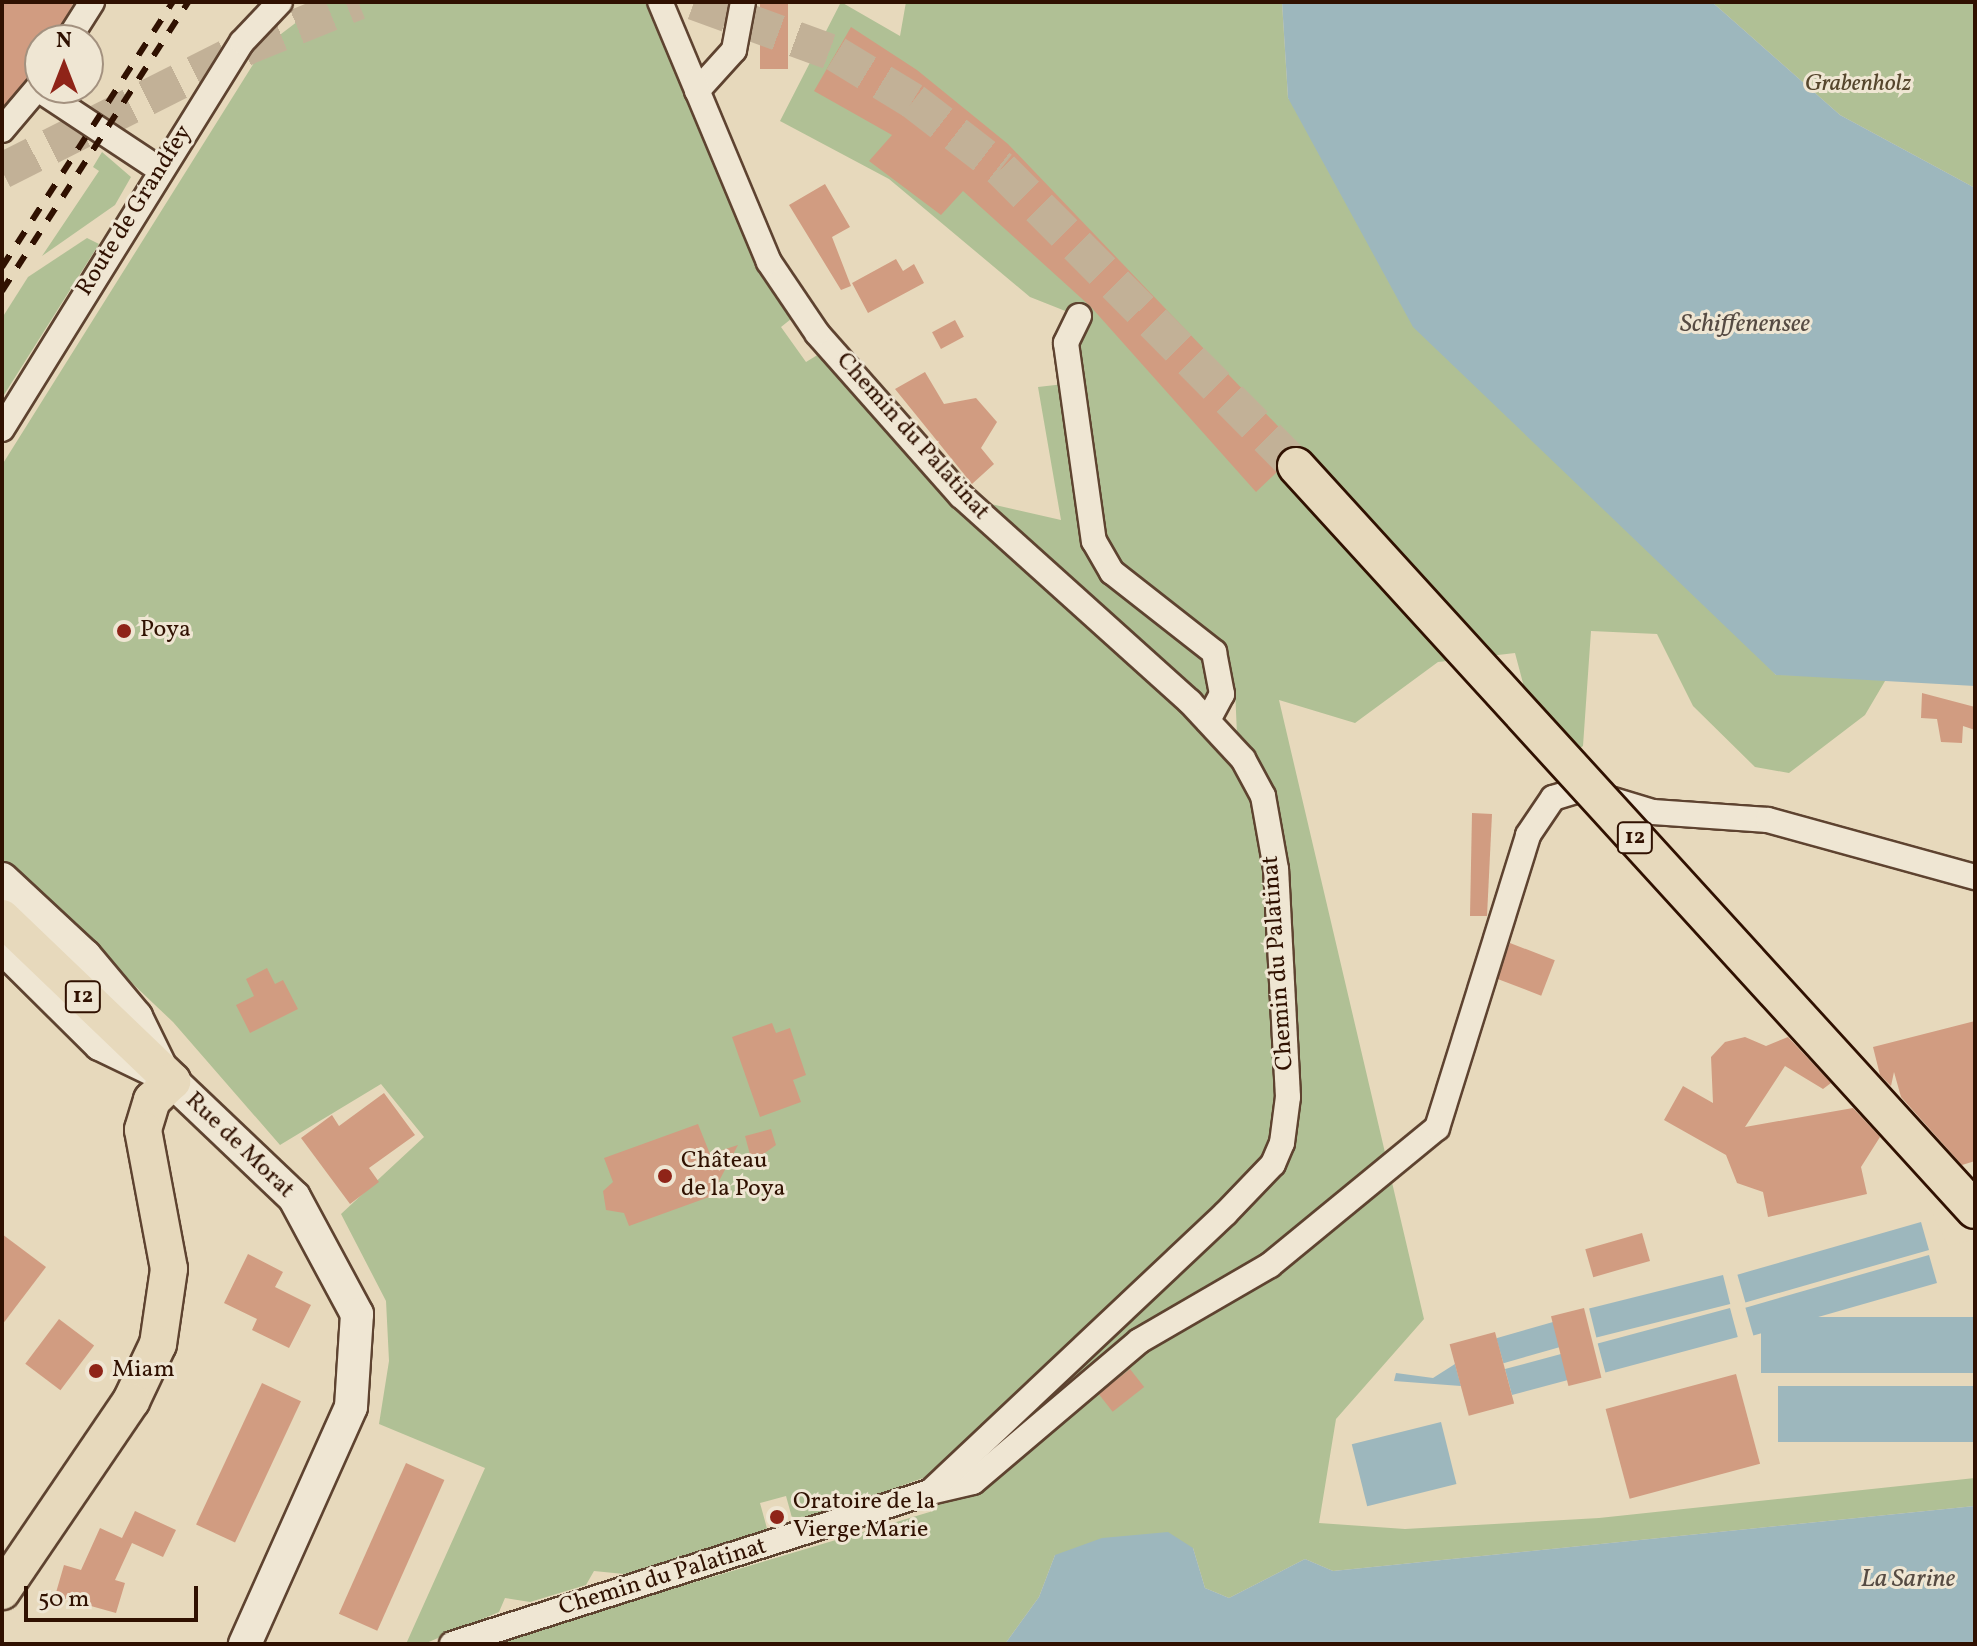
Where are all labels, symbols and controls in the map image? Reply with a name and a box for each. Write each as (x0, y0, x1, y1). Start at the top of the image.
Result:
north arrow (24, 24, 104, 104)
text: N (56, 26, 72, 57)
park label: Grabenholz (1805, 71, 1911, 99)
street label: Route de Grandfey (71, 120, 199, 302)
water label: Schiffenensee (1680, 309, 1810, 341)
street label: Chemin du Palatinat (829, 347, 995, 527)
place label: Poya (140, 617, 191, 645)
marker: Poya (115, 622, 133, 640)
road number: 12 (1615, 820, 1655, 856)
street label: Chemin du Palatinat (1257, 855, 1301, 1071)
road number: 12 (63, 979, 103, 1015)
street label: Rue de Morat (178, 1087, 300, 1205)
place label: Château de la Poya (681, 1148, 786, 1204)
marker: Château de la Poya (656, 1167, 674, 1185)
place label: Miam (112, 1357, 175, 1385)
marker: Miam (87, 1362, 105, 1380)
place label: Oratoire de la Vierge Marie (793, 1489, 935, 1545)
marker: Oratoire de la Vierge Marie (768, 1508, 786, 1526)
street label: Chemin du Palatinat (556, 1533, 770, 1623)
water label: La Sarine (1861, 1564, 1955, 1596)
scale bar (28, 1570, 202, 1620)
text: 50 m (38, 1583, 90, 1617)

